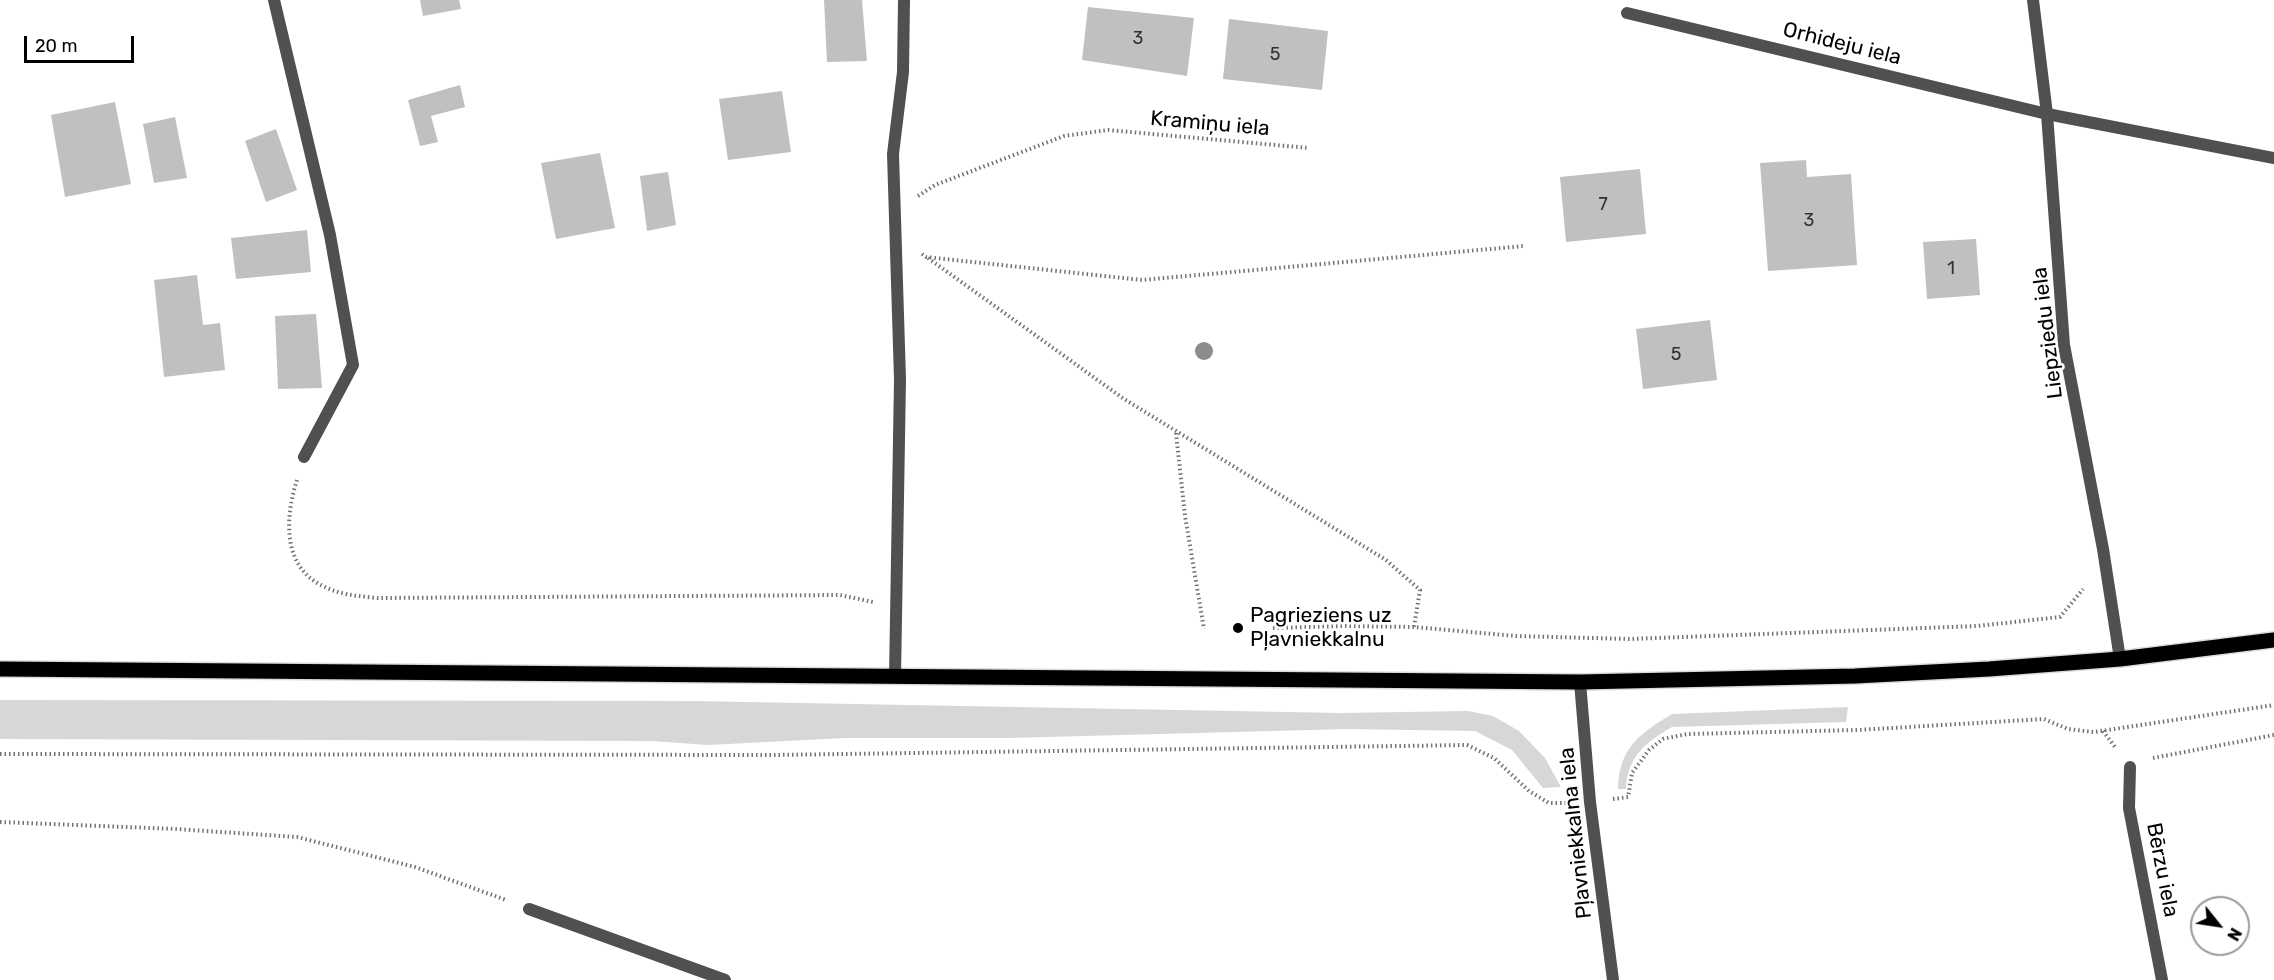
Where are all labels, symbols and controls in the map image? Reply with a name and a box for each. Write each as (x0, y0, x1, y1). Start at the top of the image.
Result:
street label: Orhideju iela (1780, 17, 1904, 71)
scale bar (27, 24, 136, 62)
house number: 3 (1133, 28, 1143, 50)
text: 20 m (35, 35, 77, 57)
house number: 5 (1270, 44, 1280, 66)
street label: Kramiņu iela (1149, 106, 1271, 142)
house number: 7 (1598, 194, 1608, 216)
house number: 3 (1804, 210, 1814, 232)
house number: 1 (1947, 258, 1955, 280)
street label: Liepziedu iela (2027, 266, 2069, 400)
house number: 5 (1671, 344, 1681, 366)
place label: Pagrieziens uz Pļavniekkalnu (1250, 603, 1392, 653)
marker: Pagrieziens uz Pļavniekkalnu (1231, 621, 1245, 635)
street label: Pļavniekkalna iela (1554, 746, 1598, 920)
street label: Bērzu iela (2140, 821, 2184, 919)
north arrow (2190, 896, 2250, 956)
text: N (2223, 925, 2245, 944)

